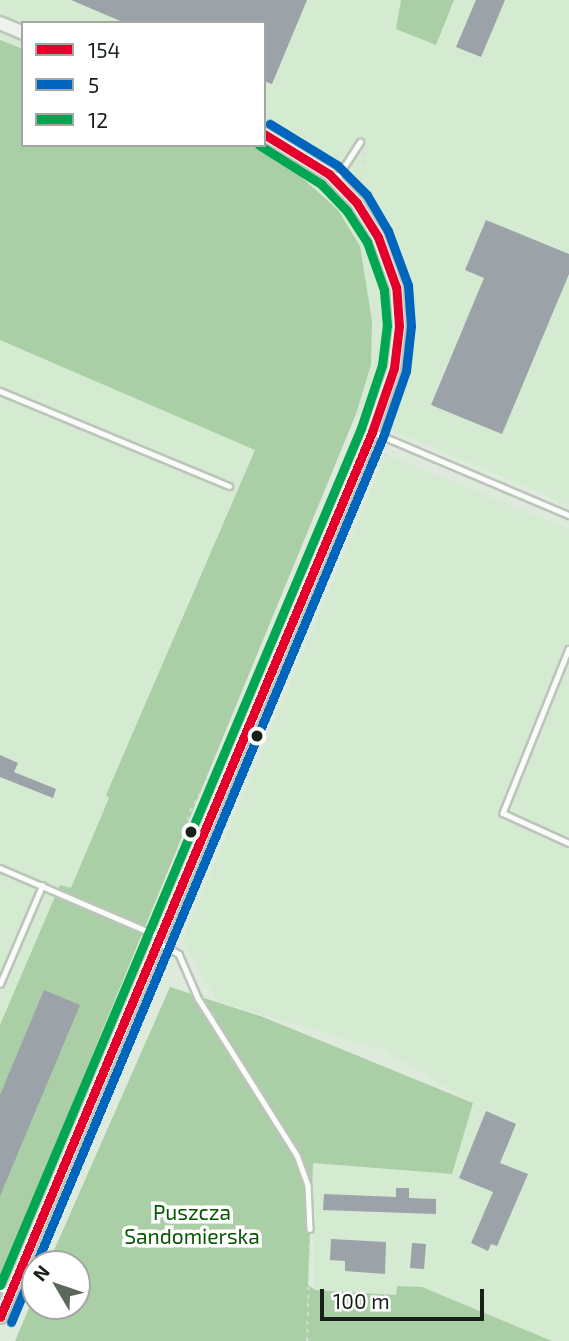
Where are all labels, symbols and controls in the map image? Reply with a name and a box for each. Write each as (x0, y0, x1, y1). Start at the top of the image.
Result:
legend (21, 21, 266, 147)
text: 154 (88, 37, 121, 62)
text: 5 (88, 72, 99, 97)
text: 12 (88, 107, 108, 132)
unlabelled marker (250, 729, 264, 743)
unlabelled marker (184, 825, 198, 839)
park label: Puszcza Sandomierska (124, 1199, 260, 1249)
north arrow (21, 1250, 91, 1320)
text: N (28, 1260, 54, 1285)
scale bar (324, 1274, 489, 1318)
text: 100 m (333, 1288, 390, 1313)

